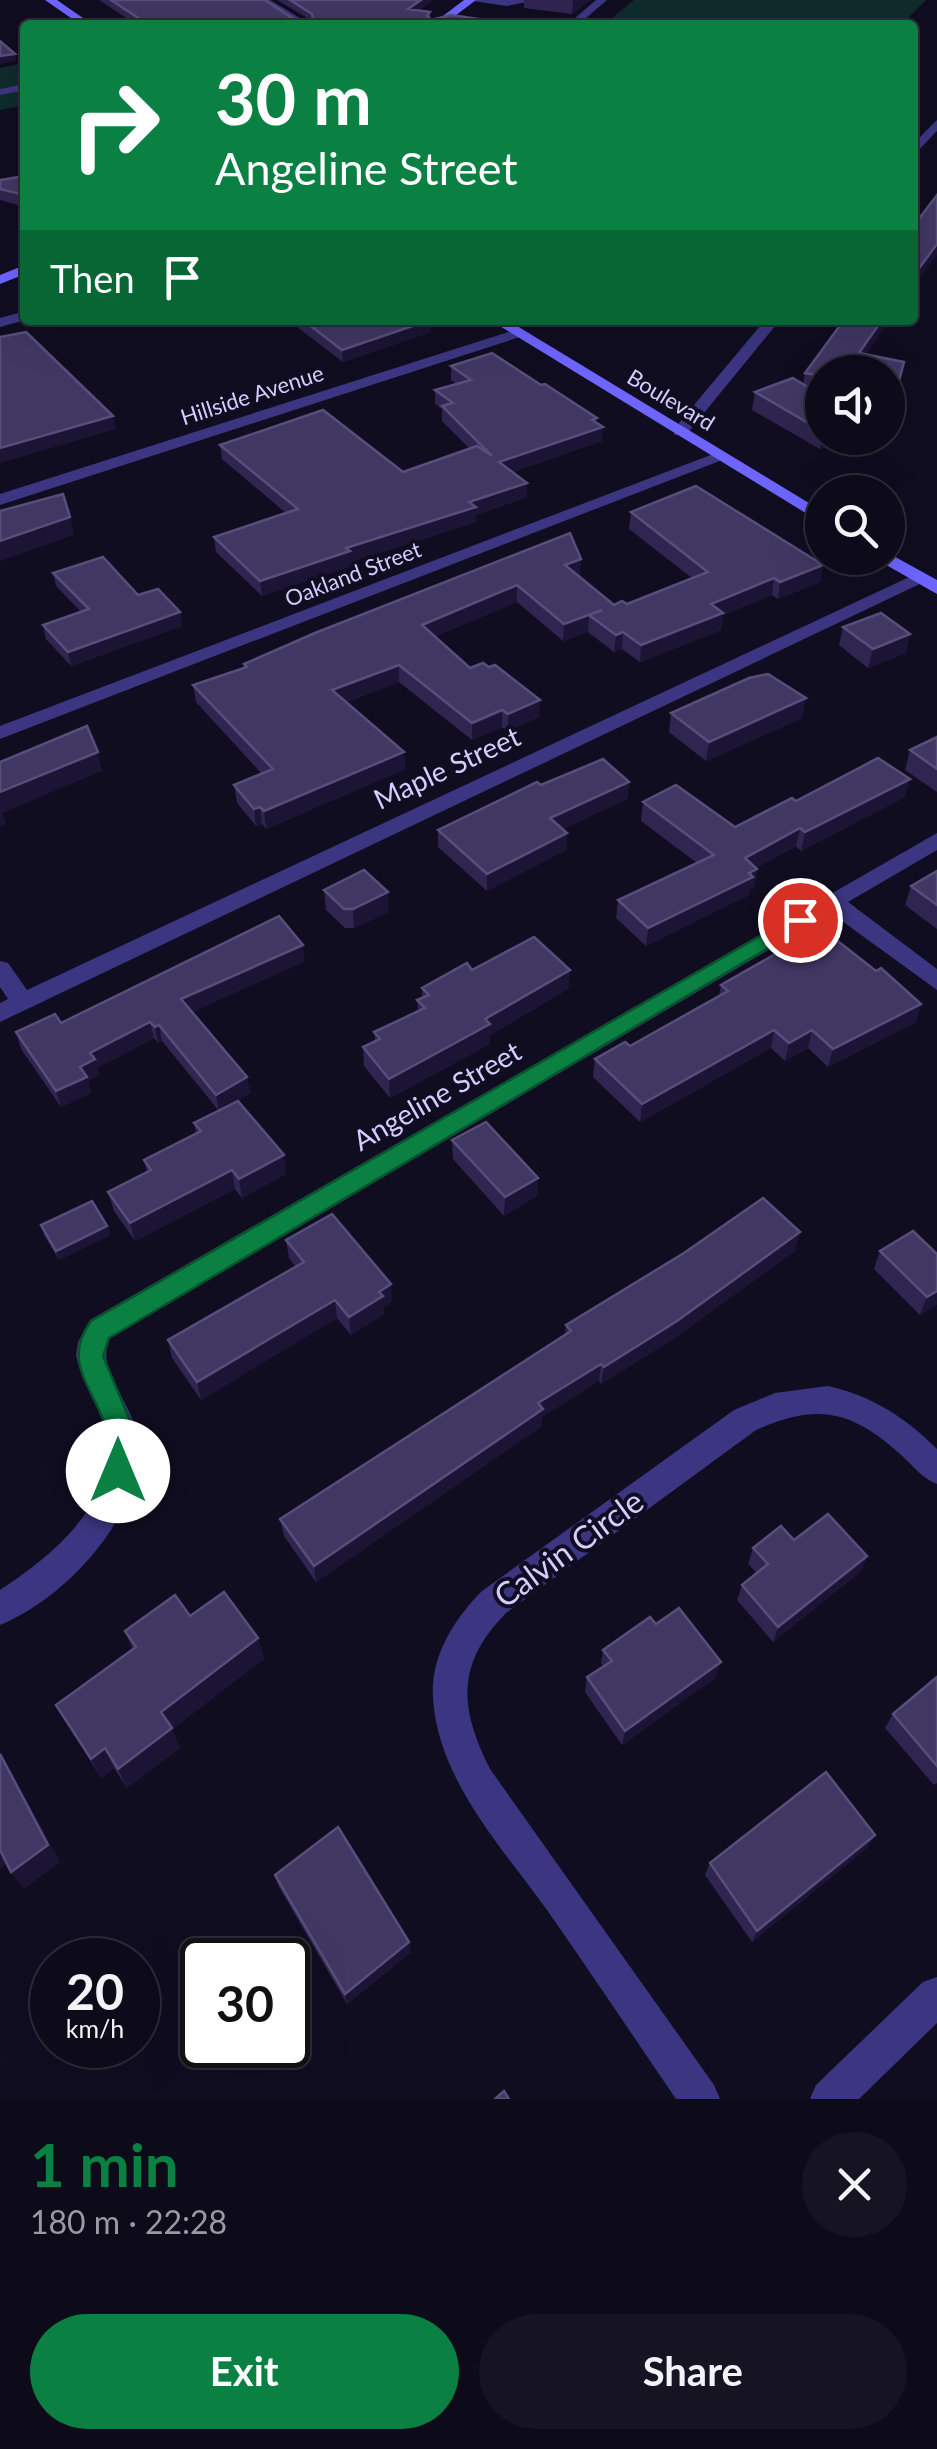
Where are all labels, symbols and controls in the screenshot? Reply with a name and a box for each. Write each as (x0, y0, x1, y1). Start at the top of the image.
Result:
text: 30 m (215, 56, 372, 140)
icon: right (50, 60, 180, 190)
text: Angeline Street (215, 141, 518, 195)
icon: arrive (155, 250, 210, 305)
text: Then (50, 255, 135, 301)
map controls (805, 355, 905, 575)
button: sound (805, 355, 905, 455)
street label: Hillside Avenue (177, 359, 327, 430)
street label: Boulevard (623, 363, 720, 436)
button: search (805, 475, 905, 575)
street label: Oakland Street (281, 535, 425, 612)
street label: Maple Street (368, 718, 525, 816)
pin (758, 878, 843, 963)
icon: arrive (773, 893, 828, 948)
street label: Angeline Street (346, 1033, 527, 1157)
position arrow (66, 1419, 170, 1523)
street label: Calvin Circle (486, 1481, 650, 1615)
speed limit sign: 30 (180, 1938, 310, 2068)
text: 20 (66, 1961, 124, 2021)
text: km/h (66, 2013, 124, 2043)
text: 1 min (30, 2128, 179, 2200)
button: close (802, 2132, 907, 2237)
text: 180 m · 22:28 (30, 2202, 227, 2241)
button: Exit (30, 2314, 459, 2429)
button: Share (479, 2314, 907, 2429)

